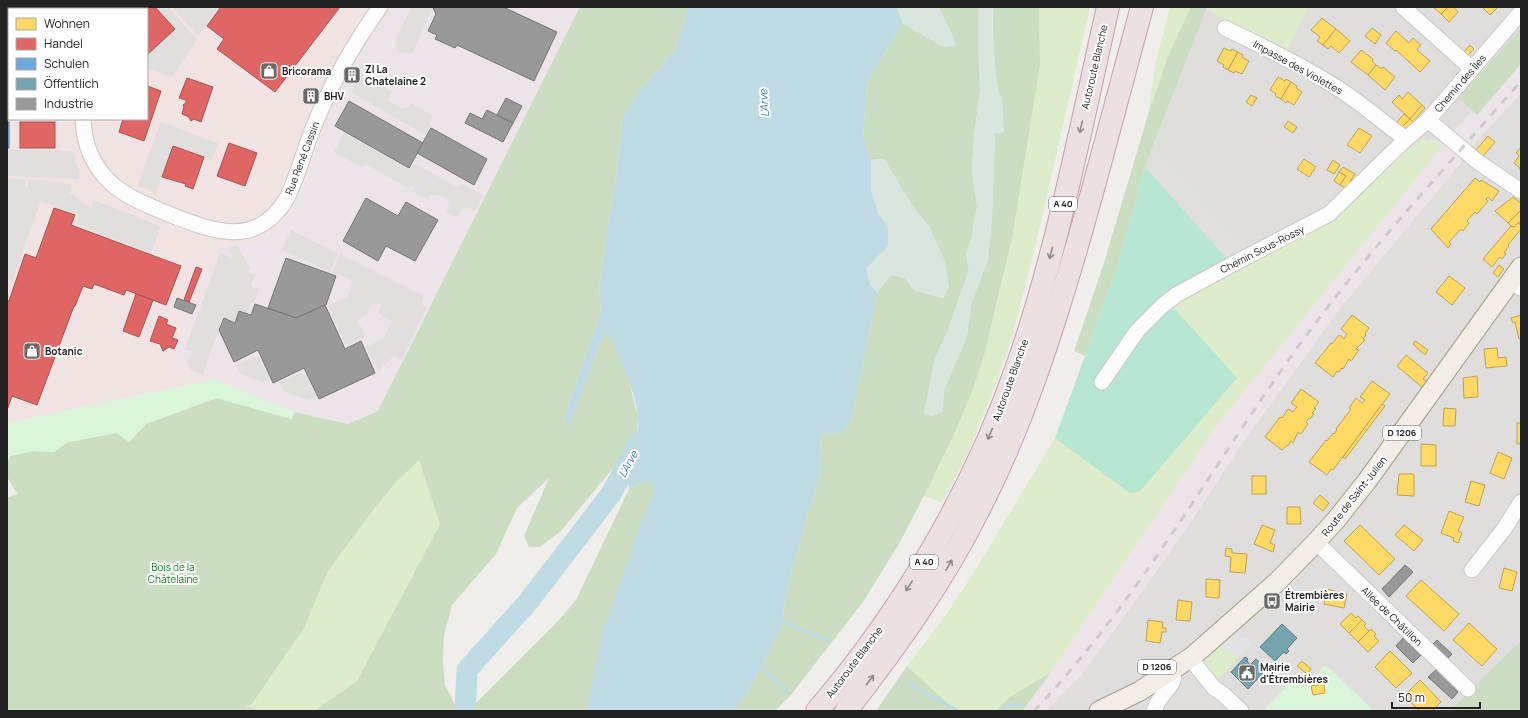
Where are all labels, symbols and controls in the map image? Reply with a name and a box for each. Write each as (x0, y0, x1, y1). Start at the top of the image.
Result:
legend (8, 8, 148, 120)
text: Wohnen (44, 15, 90, 32)
street label: Autoroute Blanche (1077, 23, 1111, 111)
text: Handel (44, 35, 83, 52)
street label: Impasse des Violettes (1251, 37, 1345, 97)
street label: Chemin des Îles (1431, 51, 1489, 115)
text: Schulen (44, 55, 89, 72)
shop icon: Bricorama (259, 61, 279, 81)
place label: ZI La Chatelaine 2 (365, 62, 426, 88)
place label: Bricorama (282, 64, 332, 78)
building icon: ZI La Chatelaine 2 (342, 65, 362, 85)
text: Öffentlich (44, 75, 99, 92)
building icon: BHV (301, 86, 321, 106)
water label: L'Arve (755, 88, 772, 118)
place label: BHV (324, 89, 345, 103)
text: Industrie (44, 95, 93, 112)
street label: Rue René Cassin (282, 119, 322, 197)
one-way arrow (1076, 120, 1084, 133)
road number: A 40 (1049, 197, 1077, 211)
street label: Chemin Sous-Rossy (1217, 221, 1307, 276)
one-way arrow (1046, 247, 1054, 260)
street label: Autoroute Blanche (989, 337, 1031, 423)
shop icon: Botanic (22, 341, 42, 361)
place label: Botanic (45, 344, 83, 358)
road number: D 1206 (1383, 426, 1421, 440)
one-way arrow (986, 428, 993, 440)
water label: L'Arve (614, 447, 641, 480)
street label: Route de Saint-Julien (1318, 453, 1390, 539)
road number: A 40 (910, 555, 938, 569)
one-way arrow (945, 559, 953, 571)
park label: Bois de la Châtelaine (148, 560, 198, 586)
one-way arrow (904, 580, 912, 592)
street label: Allée de Châtillon (1358, 583, 1426, 649)
place label: Étrembières Mairie (1285, 588, 1345, 614)
bus stop icon: Étrembières Mairie (1262, 591, 1282, 611)
street label: Autoroute Blanche (822, 623, 886, 701)
road number: D 1206 (1138, 660, 1176, 674)
place label: Mairie d'Étrembières (1260, 660, 1329, 686)
public building icon: Mairie d'Étrembières (1237, 663, 1257, 683)
one-way arrow (865, 675, 874, 686)
scale bar (1392, 684, 1480, 710)
text: 50 m (1398, 689, 1425, 706)

